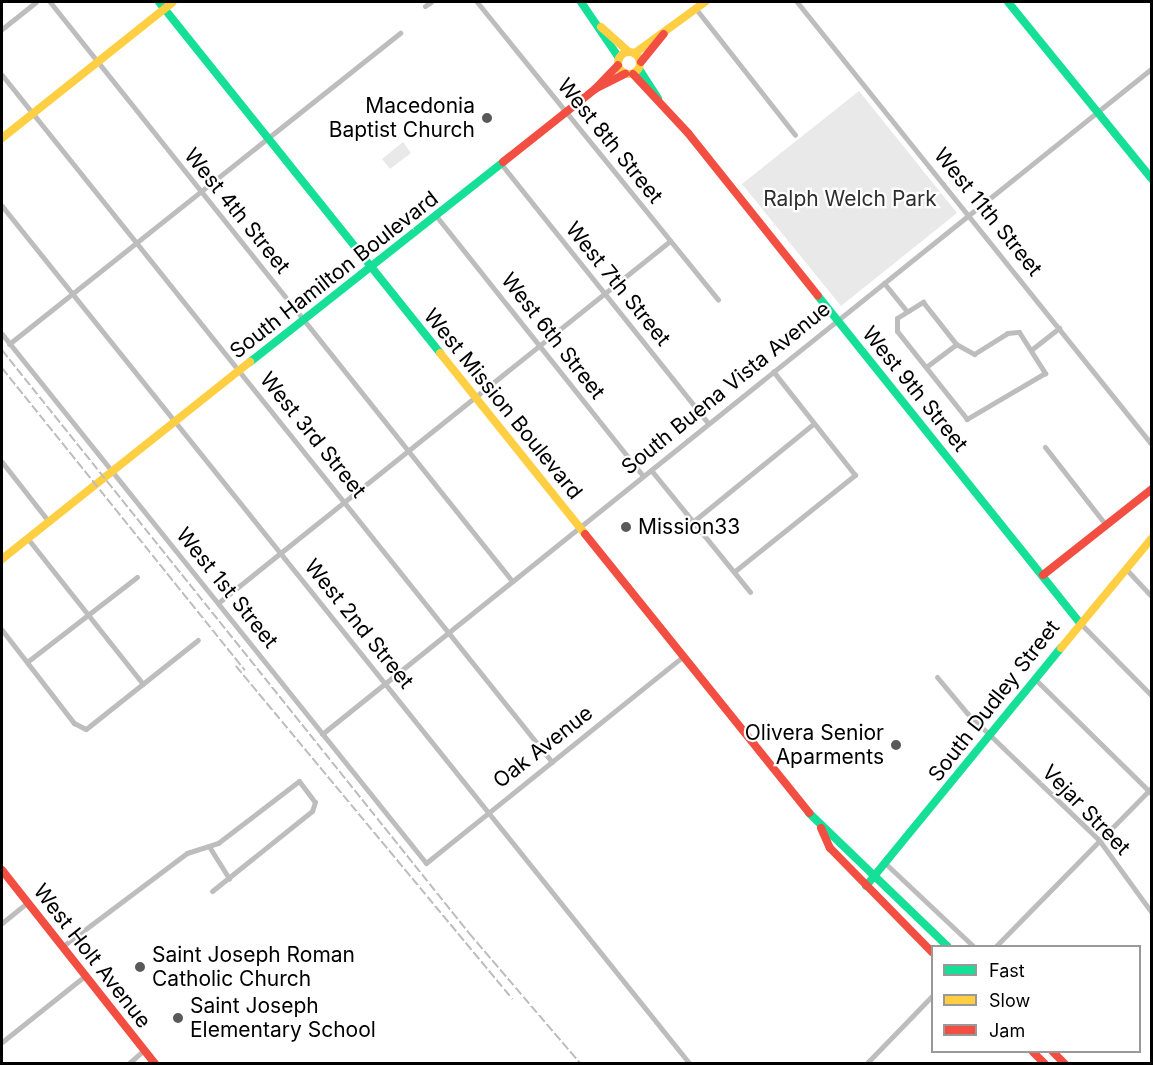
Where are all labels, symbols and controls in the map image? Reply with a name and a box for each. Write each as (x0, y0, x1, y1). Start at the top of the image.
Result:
street label: West 8th Street (552, 74, 668, 208)
place label: Macedonia Baptist Church (329, 93, 475, 143)
marker: Macedonia Baptist Church (480, 111, 494, 125)
street label: West 4th Street (179, 143, 295, 279)
street label: West 11th Street (929, 143, 1047, 281)
street label: South Hamilton Boulevard (225, 186, 443, 364)
park label: Ralph Welch Park (763, 186, 937, 212)
street label: West 7th Street (560, 217, 676, 351)
street label: West 6th Street (496, 268, 610, 404)
street label: South Buena Vista Avenue (617, 296, 835, 480)
street label: West Mission Boulevard (418, 304, 588, 504)
street label: West 9th Street (857, 321, 973, 457)
street label: West 3rd Street (255, 367, 371, 503)
place label: Mission33 (638, 514, 740, 540)
marker: Mission33 (619, 520, 633, 534)
street label: West 1st Street (171, 523, 283, 653)
street label: West 2nd Street (299, 554, 419, 694)
street label: South Dudley Street (923, 615, 1065, 787)
street label: Oak Avenue (488, 700, 598, 794)
place label: Olivera Senior Aparments (745, 720, 884, 770)
marker: Olivera Senior Aparments (889, 738, 903, 752)
street label: Vejar Street (1037, 760, 1135, 860)
street label: West Holt Avenue (28, 879, 156, 1033)
place label: Saint Joseph Roman Catholic Church (152, 942, 355, 992)
legend (931, 945, 1141, 1053)
marker: Saint Joseph Roman Catholic Church (133, 960, 147, 974)
text: Fast (989, 960, 1025, 981)
text: Slow (989, 990, 1030, 1011)
place label: Saint Joseph Elementary School (190, 993, 376, 1043)
marker: Saint Joseph Elementary School (171, 1011, 185, 1025)
text: Jam (989, 1020, 1025, 1041)

